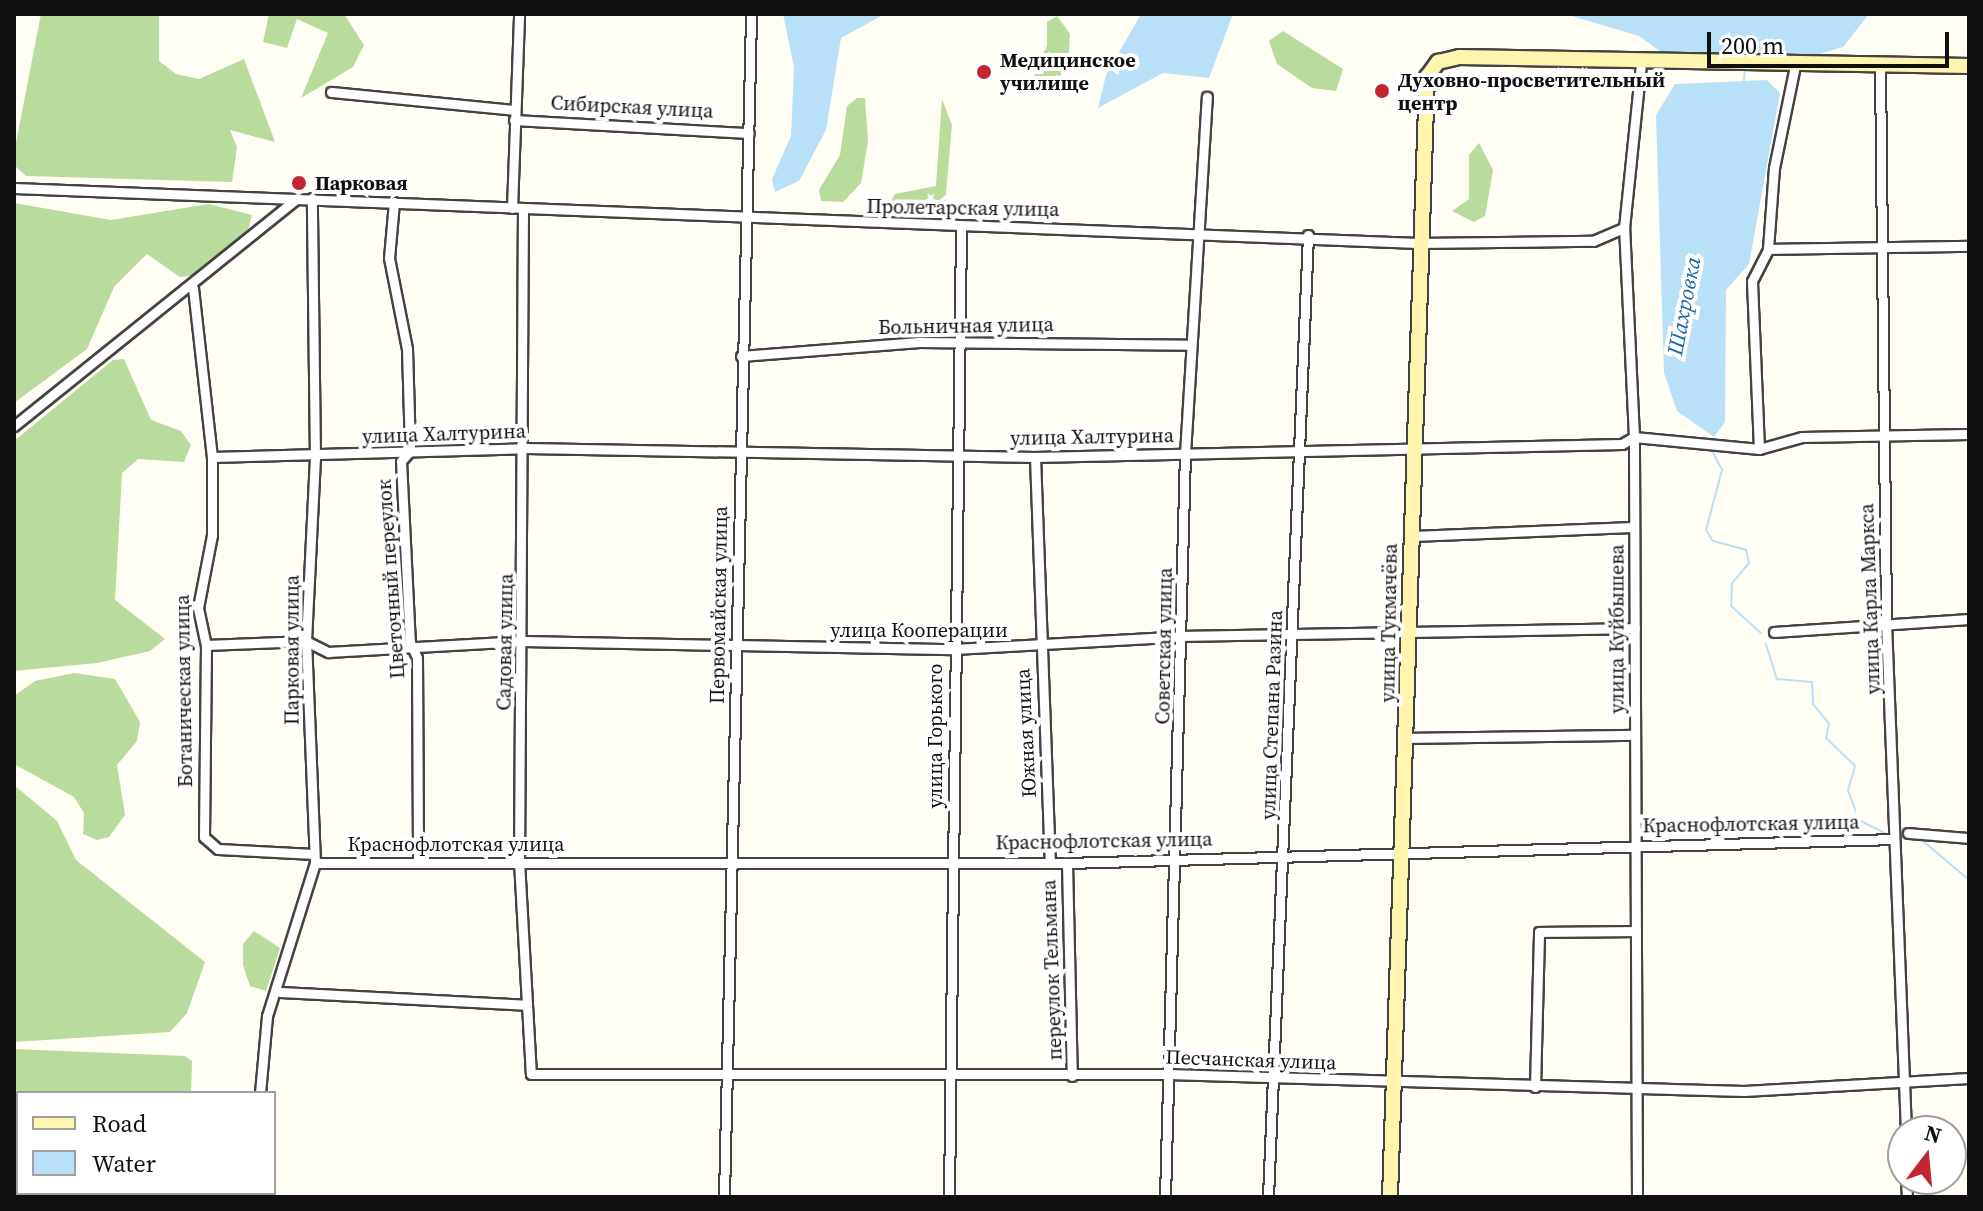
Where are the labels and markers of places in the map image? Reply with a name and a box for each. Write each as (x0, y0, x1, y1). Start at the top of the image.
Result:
place label: Медицинское училище (1000, 48, 1136, 95)
marker: Медицинское училище (975, 63, 993, 81)
place label: Духовно-просветительный центр (1398, 68, 1665, 115)
marker: Духовно-просветительный центр (1373, 82, 1391, 100)
place label: Парковая (315, 171, 408, 195)
marker: Парковая (290, 174, 308, 192)

